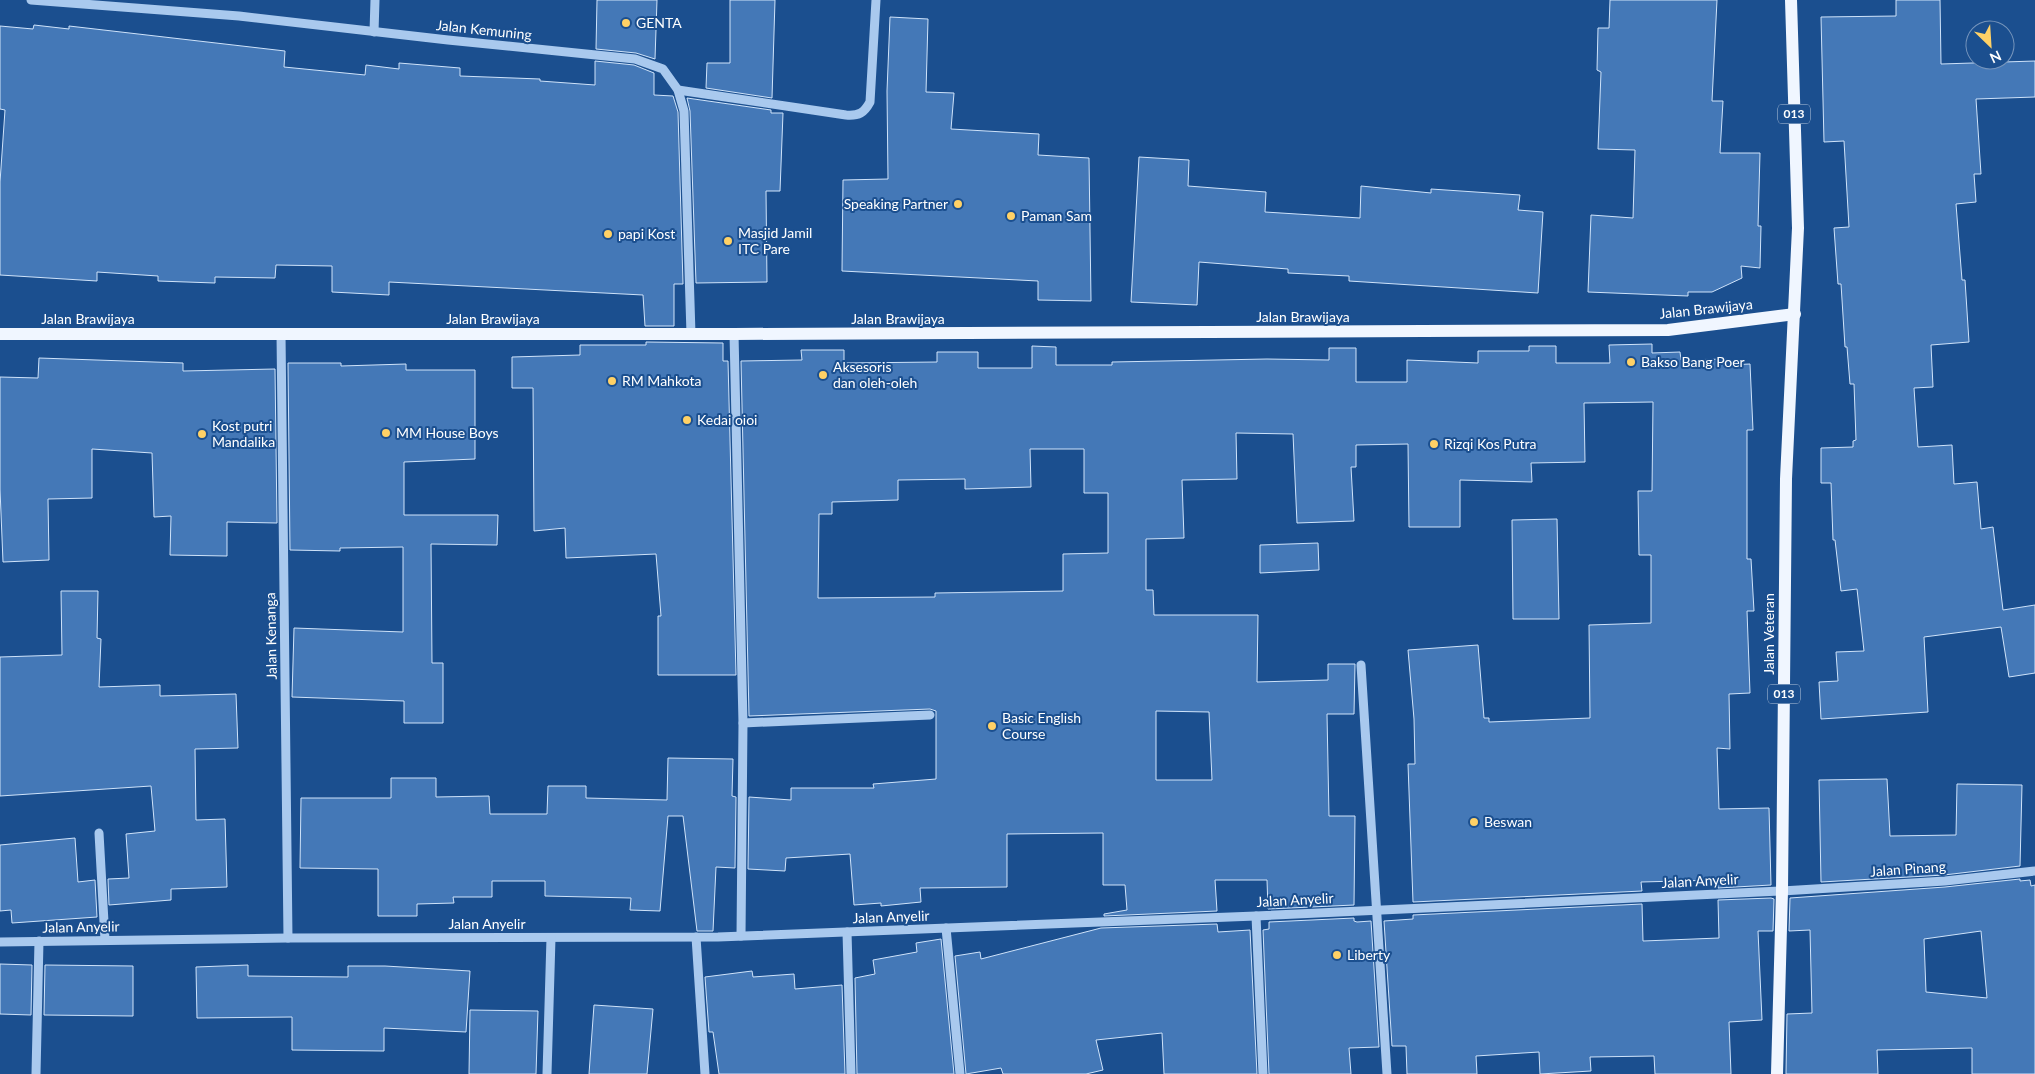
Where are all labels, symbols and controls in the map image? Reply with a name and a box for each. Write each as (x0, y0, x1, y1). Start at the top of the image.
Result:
place label: GENTA (636, 14, 682, 31)
street label: Jalan Kemuning (435, 16, 533, 43)
marker: GENTA (620, 17, 632, 29)
north arrow (1965, 20, 2015, 70)
text: N (1987, 47, 2004, 67)
road number: 013 (1778, 105, 1810, 124)
place label: Speaking Partner (844, 195, 948, 212)
marker: Speaking Partner (952, 198, 964, 210)
place label: Paman Sam (1021, 207, 1092, 224)
marker: Paman Sam (1005, 210, 1017, 222)
place label: Masjid Jamil ITC Pare (738, 224, 812, 257)
place label: papi Kost (618, 225, 675, 242)
marker: papi Kost (602, 228, 614, 240)
marker: Masjid Jamil ITC Pare (722, 235, 734, 247)
street label: Jalan Brawijaya (1659, 295, 1753, 322)
street label: Jalan Brawijaya (1256, 308, 1350, 325)
street label: Jalan Brawijaya (41, 310, 135, 327)
street label: Jalan Brawijaya (446, 310, 540, 327)
street label: Jalan Brawijaya (851, 310, 945, 327)
place label: Bakso Bang Poer (1641, 353, 1745, 370)
marker: Bakso Bang Poer (1625, 356, 1637, 368)
place label: Aksesoris dan oleh-oleh (833, 358, 917, 391)
marker: Aksesoris dan oleh-oleh (817, 369, 829, 381)
place label: RM Mahkota (622, 372, 701, 389)
marker: RM Mahkota (606, 375, 618, 387)
place label: Kedai oioi (697, 411, 757, 428)
marker: Kedai oioi (681, 414, 693, 426)
place label: Kost putri Mandalika (212, 417, 275, 450)
place label: MM House Boys (396, 424, 499, 441)
marker: MM House Boys (380, 427, 392, 439)
marker: Kost putri Mandalika (196, 428, 208, 440)
place label: Rizqi Kos Putra (1444, 435, 1537, 452)
marker: Rizqi Kos Putra (1428, 438, 1440, 450)
street label: Jalan Kenanga (261, 592, 280, 680)
street label: Jalan Veteran (1760, 593, 1777, 675)
road number: 013 (1768, 684, 1800, 704)
place label: Basic English Course (1002, 709, 1081, 742)
marker: Basic English Course (986, 720, 998, 732)
place label: Beswan (1484, 813, 1532, 830)
marker: Beswan (1468, 816, 1480, 828)
street label: Jalan Pinang (1870, 857, 1946, 880)
street label: Jalan Anyelir (1661, 870, 1739, 891)
street label: Jalan Anyelir (1256, 889, 1334, 910)
street label: Jalan Anyelir (852, 907, 930, 926)
street label: Jalan Anyelir (448, 915, 526, 932)
street label: Jalan Anyelir (42, 917, 120, 936)
place label: Liberty (1347, 946, 1391, 963)
marker: Liberty (1331, 949, 1343, 961)

